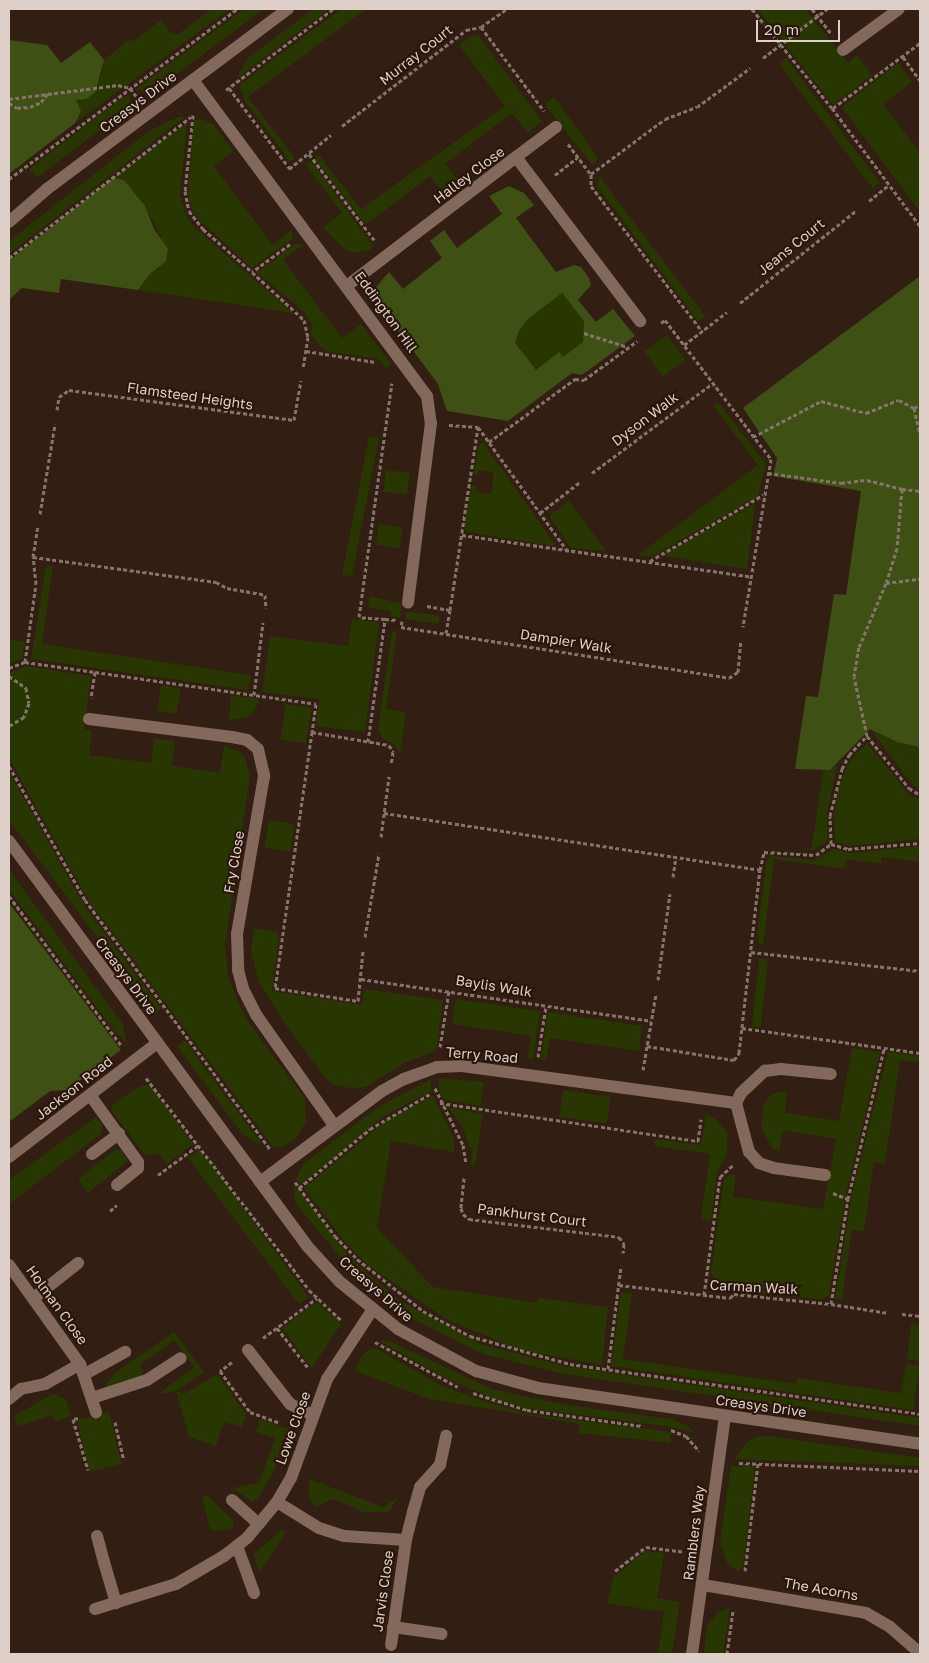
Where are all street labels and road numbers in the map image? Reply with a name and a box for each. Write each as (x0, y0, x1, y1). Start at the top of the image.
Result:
street label: Murray Court (376, 21, 456, 89)
street label: Creasys Drive (96, 68, 180, 136)
street label: Halley Close (430, 143, 508, 207)
street label: Jeans Court (754, 215, 828, 279)
street label: Eddington Hill (351, 268, 421, 356)
street label: Flamsteed Heights (126, 379, 254, 413)
street label: Dyson Walk (608, 389, 682, 449)
street label: Dampier Walk (519, 625, 613, 657)
street label: Fry Close (220, 829, 248, 895)
street label: Creasys Drive (92, 934, 160, 1018)
street label: Baylis Walk (455, 972, 533, 1000)
street label: Terry Road (445, 1043, 519, 1067)
street label: Jackson Road (32, 1053, 116, 1123)
street label: Pankhurst Court (476, 1200, 588, 1230)
street label: Creasys Drive (336, 1253, 416, 1325)
street label: Holman Close (23, 1262, 91, 1348)
street label: Carman Walk (709, 1276, 799, 1298)
street label: Lowe Close (272, 1389, 314, 1467)
street label: Creasys Drive (714, 1391, 808, 1421)
street label: Ramblers Way (680, 1485, 708, 1581)
street label: Jarvis Close (369, 1549, 397, 1633)
street label: The Acorns (782, 1574, 860, 1604)

